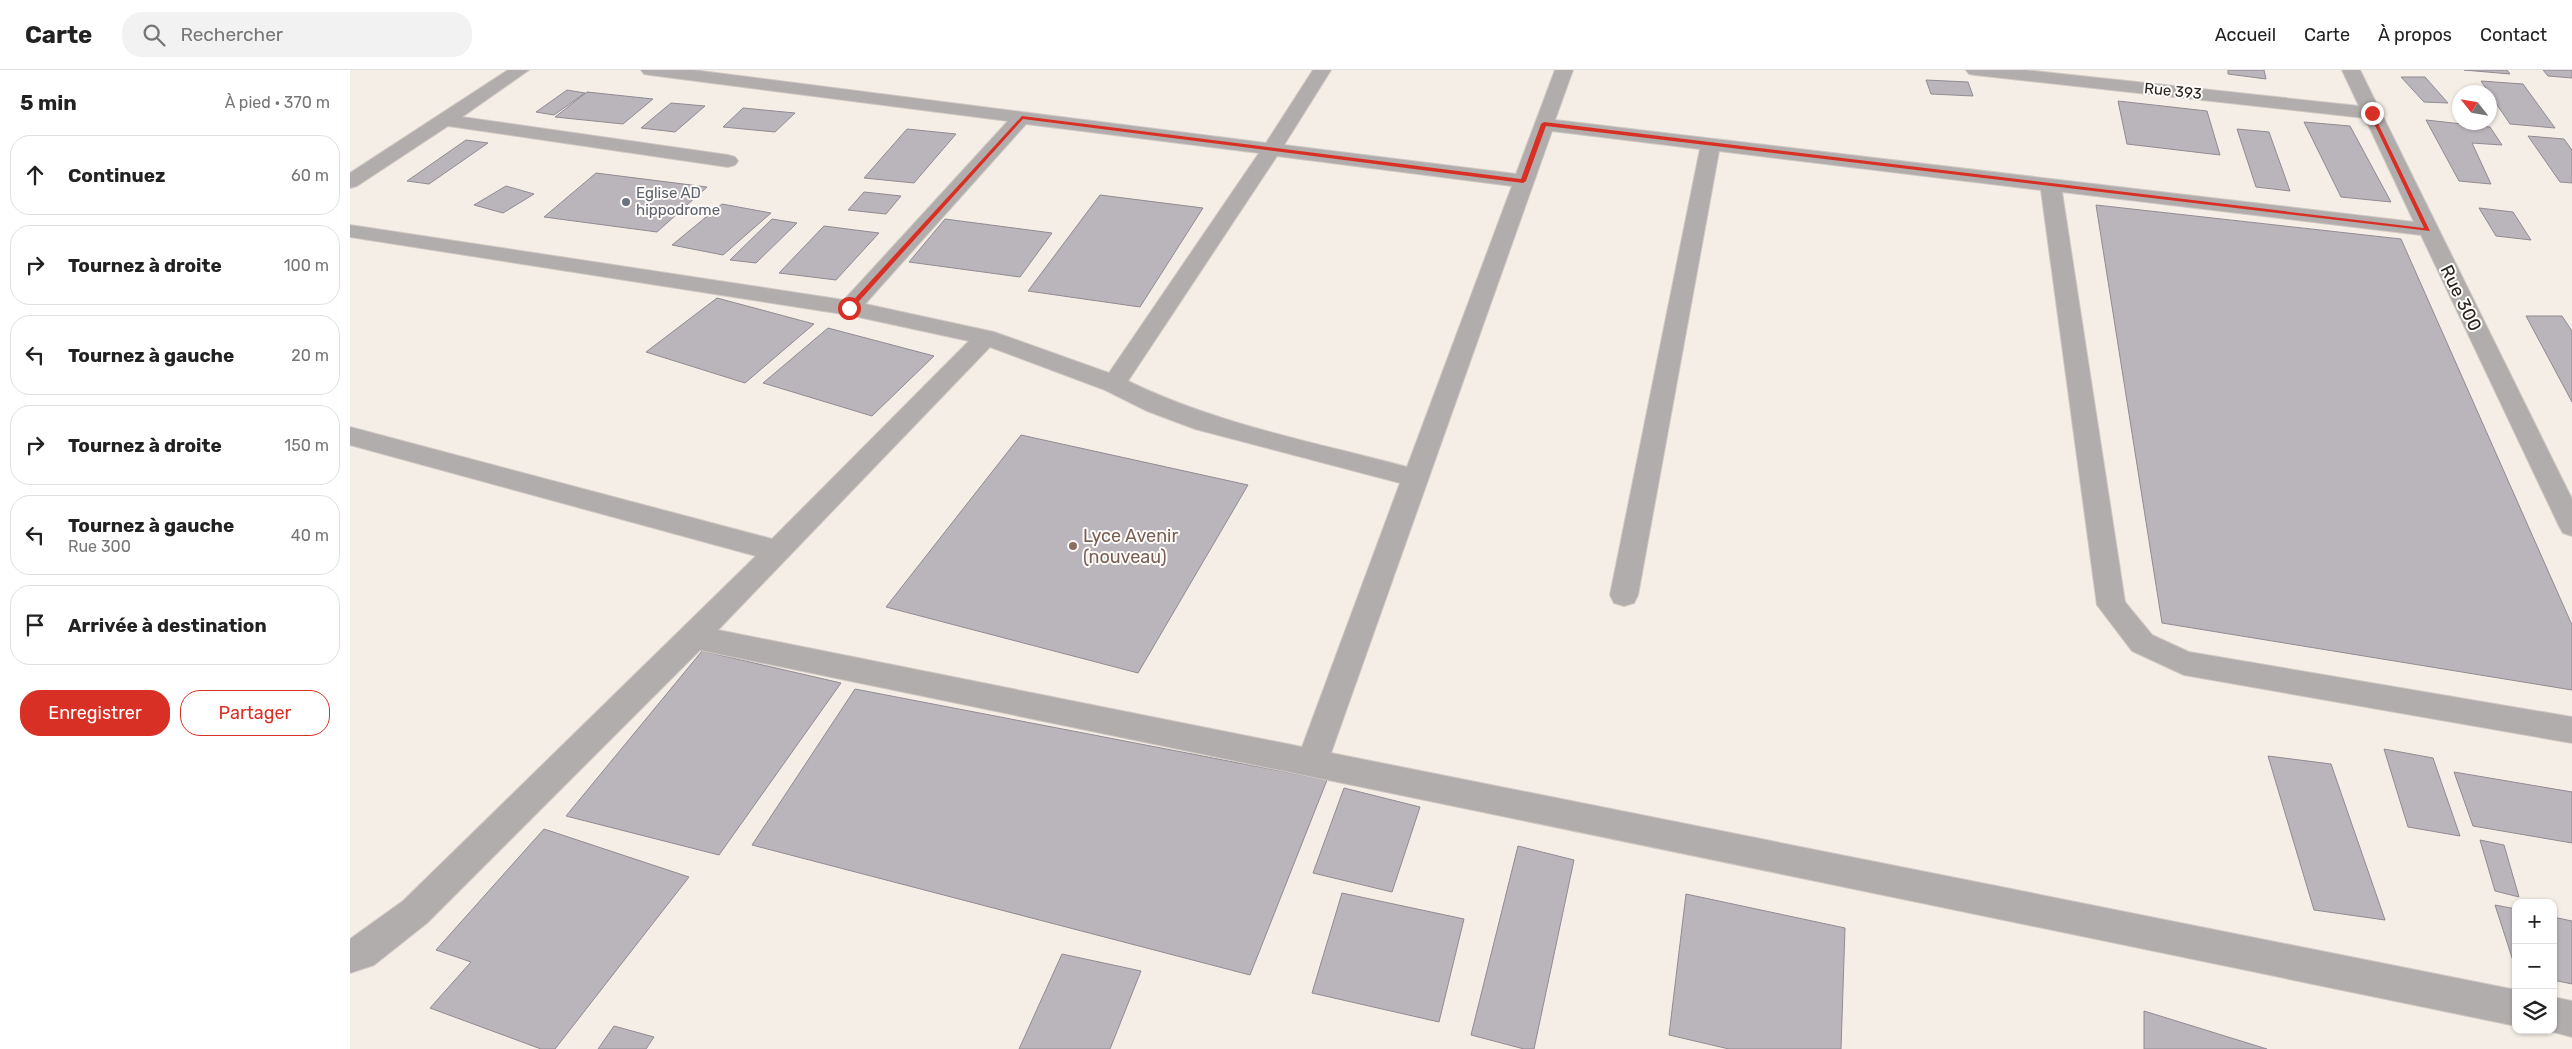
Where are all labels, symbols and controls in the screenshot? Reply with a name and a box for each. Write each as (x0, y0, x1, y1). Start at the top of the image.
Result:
search box (122, 12, 472, 57)
text: Carte (25, 21, 92, 49)
icon: search (140, 21, 168, 49)
text: Rechercher (180, 23, 283, 46)
text: Accueil (2215, 24, 2276, 46)
text: Carte (2304, 24, 2350, 46)
text: À propos (2378, 24, 2452, 46)
text: Contact (2480, 24, 2547, 46)
street label: Rue 393 (2143, 79, 2203, 103)
north arrow (2452, 85, 2497, 130)
text: 5 min (20, 90, 77, 115)
text: À pied · 370 m (225, 93, 330, 112)
route end (2361, 102, 2384, 125)
icon: ahead (21, 161, 49, 189)
text: Continuez (68, 164, 166, 187)
text: 60 m (291, 166, 329, 185)
place label: Eglise AD hippodrome (636, 184, 720, 219)
marker: Eglise AD hippodrome (620, 196, 632, 208)
icon: right (21, 251, 49, 279)
text: Tournez à droite (68, 254, 222, 277)
text: 100 m (284, 256, 329, 275)
street label: Rue 300 (2436, 261, 2486, 335)
route start (838, 297, 861, 320)
icon: left (21, 341, 49, 369)
text: Tournez à gauche (68, 344, 234, 367)
text: 20 m (291, 346, 329, 365)
icon: right (21, 431, 49, 459)
text: Tournez à droite (68, 434, 222, 457)
text: 150 m (284, 436, 329, 455)
text: Tournez à gauche (68, 514, 234, 537)
icon: left (21, 521, 49, 549)
place label: Lyce Avenir (nouveau) (1083, 525, 1178, 568)
text: 40 m (291, 526, 329, 545)
text: Rue 300 (68, 537, 131, 556)
marker: Lyce Avenir (nouveau) (1067, 540, 1079, 552)
icon: arrive (21, 611, 49, 639)
text: Arrivée à destination (68, 614, 267, 637)
button: Enregistrer (20, 690, 170, 736)
button: Partager (180, 690, 330, 736)
map controls (2512, 899, 2557, 1034)
button: + (2512, 899, 2557, 944)
button: − (2512, 944, 2557, 989)
button: layers (2512, 989, 2557, 1034)

